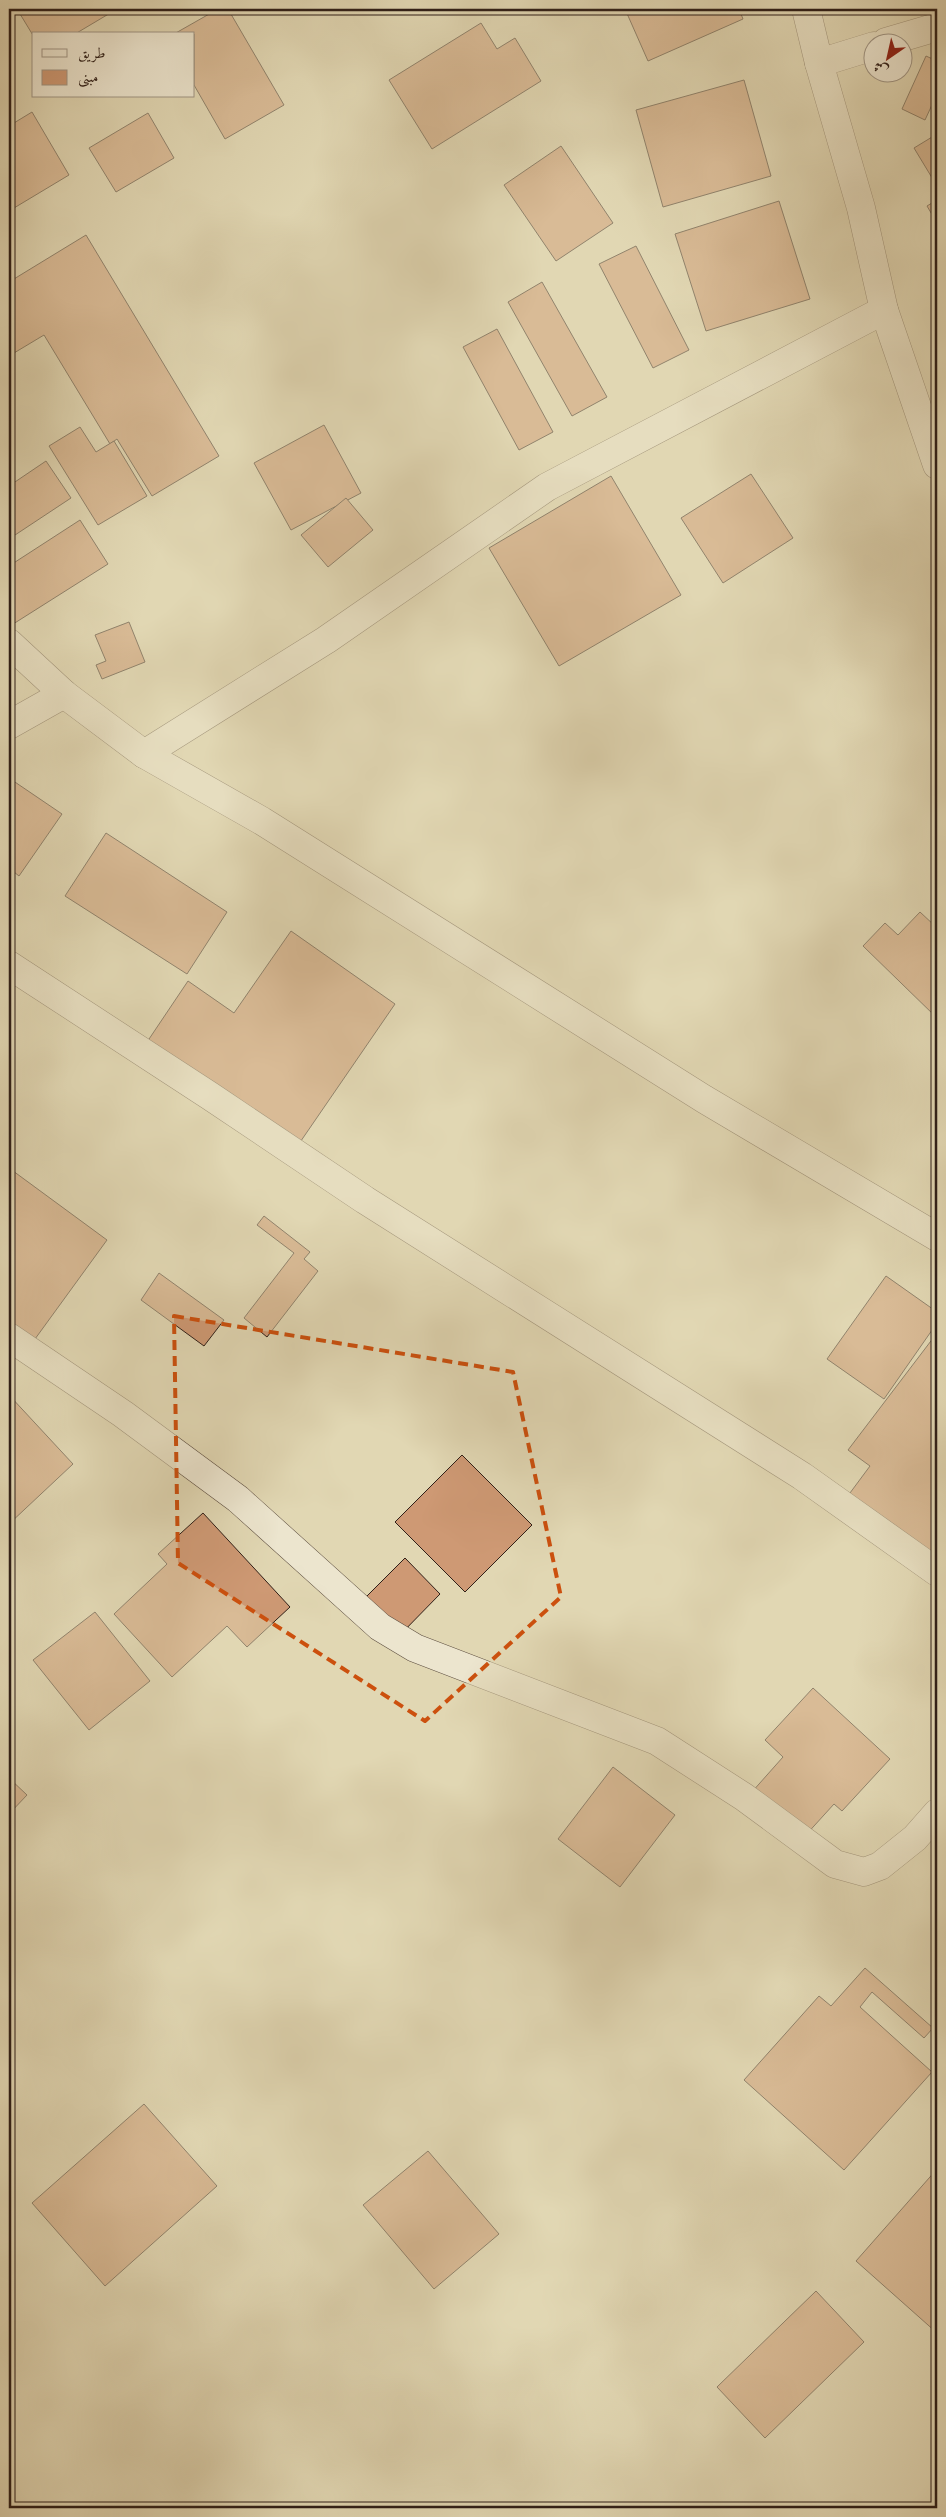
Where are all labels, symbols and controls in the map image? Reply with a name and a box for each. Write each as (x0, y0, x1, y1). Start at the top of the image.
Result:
legend (32, 32, 195, 98)
north arrow (864, 32, 914, 82)
text: طريق (78, 44, 105, 65)
text: ش (870, 56, 893, 79)
text: مبنى (78, 68, 98, 89)

